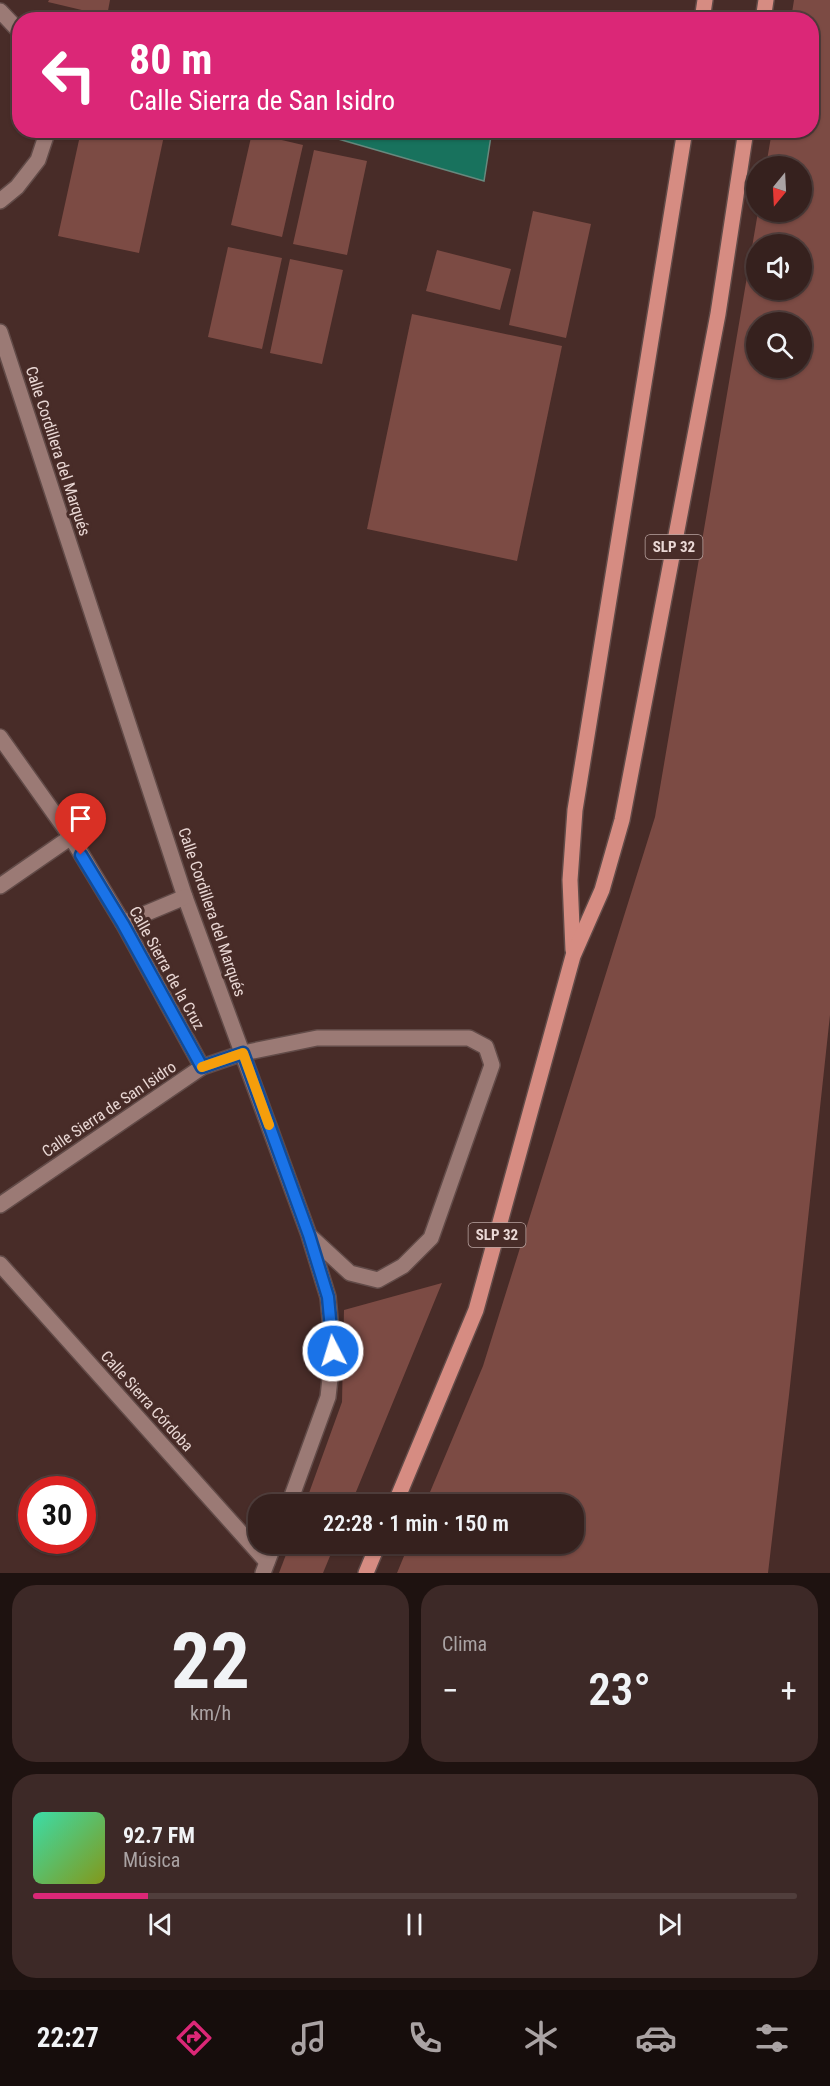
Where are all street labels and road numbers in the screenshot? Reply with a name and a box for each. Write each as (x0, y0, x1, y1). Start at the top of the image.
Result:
street label: Calle Cordillera del Marqués (22, 364, 94, 538)
road number: SLP 32 (646, 535, 702, 559)
street label: Calle Cordillera del Marqués (174, 825, 250, 999)
street label: Calle Sierra de la Cruz (125, 903, 209, 1033)
street label: Calle Sierra de San Isidro (38, 1057, 180, 1161)
road number: SLP 32 (468, 1223, 526, 1247)
street label: Calle Sierra Córdoba (97, 1347, 197, 1455)

